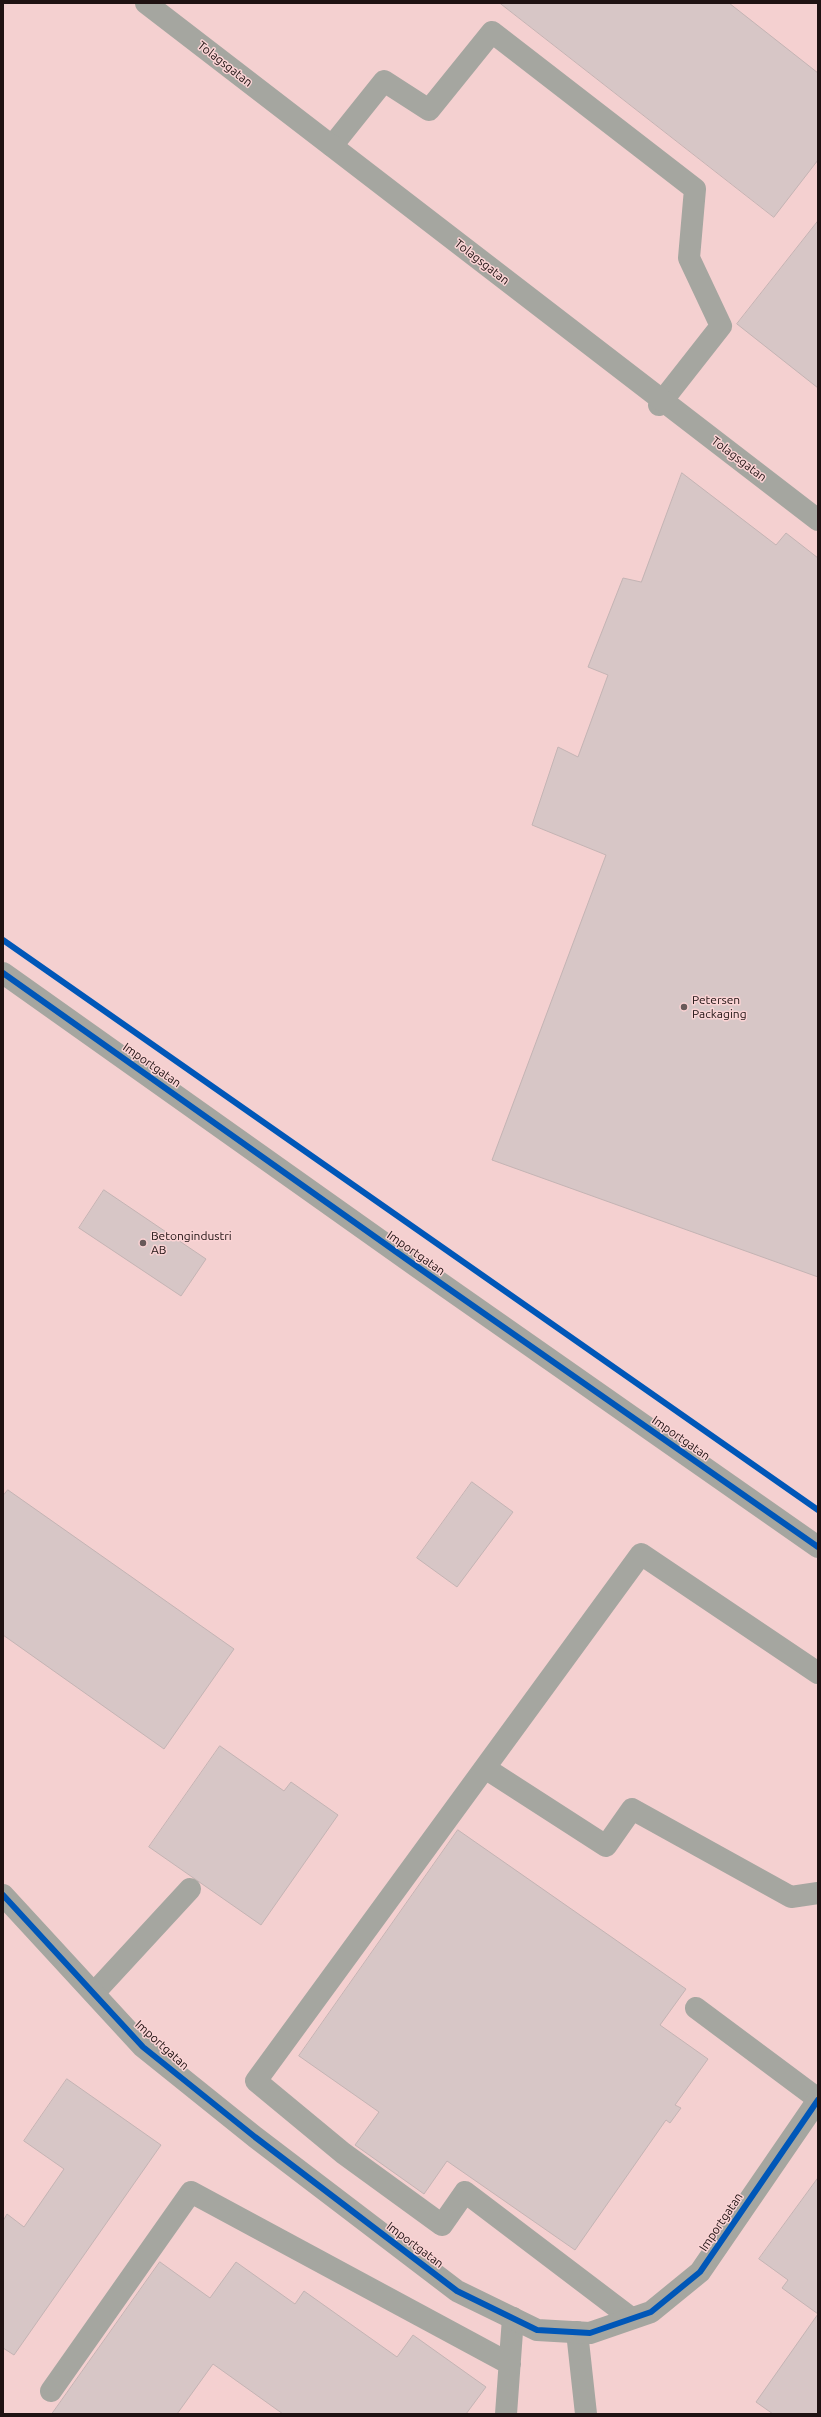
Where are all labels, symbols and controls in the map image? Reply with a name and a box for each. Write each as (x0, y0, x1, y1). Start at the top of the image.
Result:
street label: Tolagsgatan (195, 38, 255, 90)
street label: Tolagsgatan (452, 236, 512, 288)
street label: Tolagsgatan (709, 434, 769, 484)
place label: Petersen Packaging (692, 993, 747, 1021)
marker: Petersen Packaging (679, 1002, 689, 1012)
street label: Importgatan (120, 1040, 184, 1090)
street label: Importgatan (384, 1228, 448, 1278)
place label: Betongindustri AB (151, 1229, 232, 1257)
marker: Betongindustri AB (138, 1238, 148, 1248)
street label: Importgatan (649, 1413, 713, 1463)
street label: Importgatan (132, 2017, 192, 2073)
street label: Importgatan (696, 2190, 746, 2254)
street label: Importgatan (384, 2219, 446, 2271)

